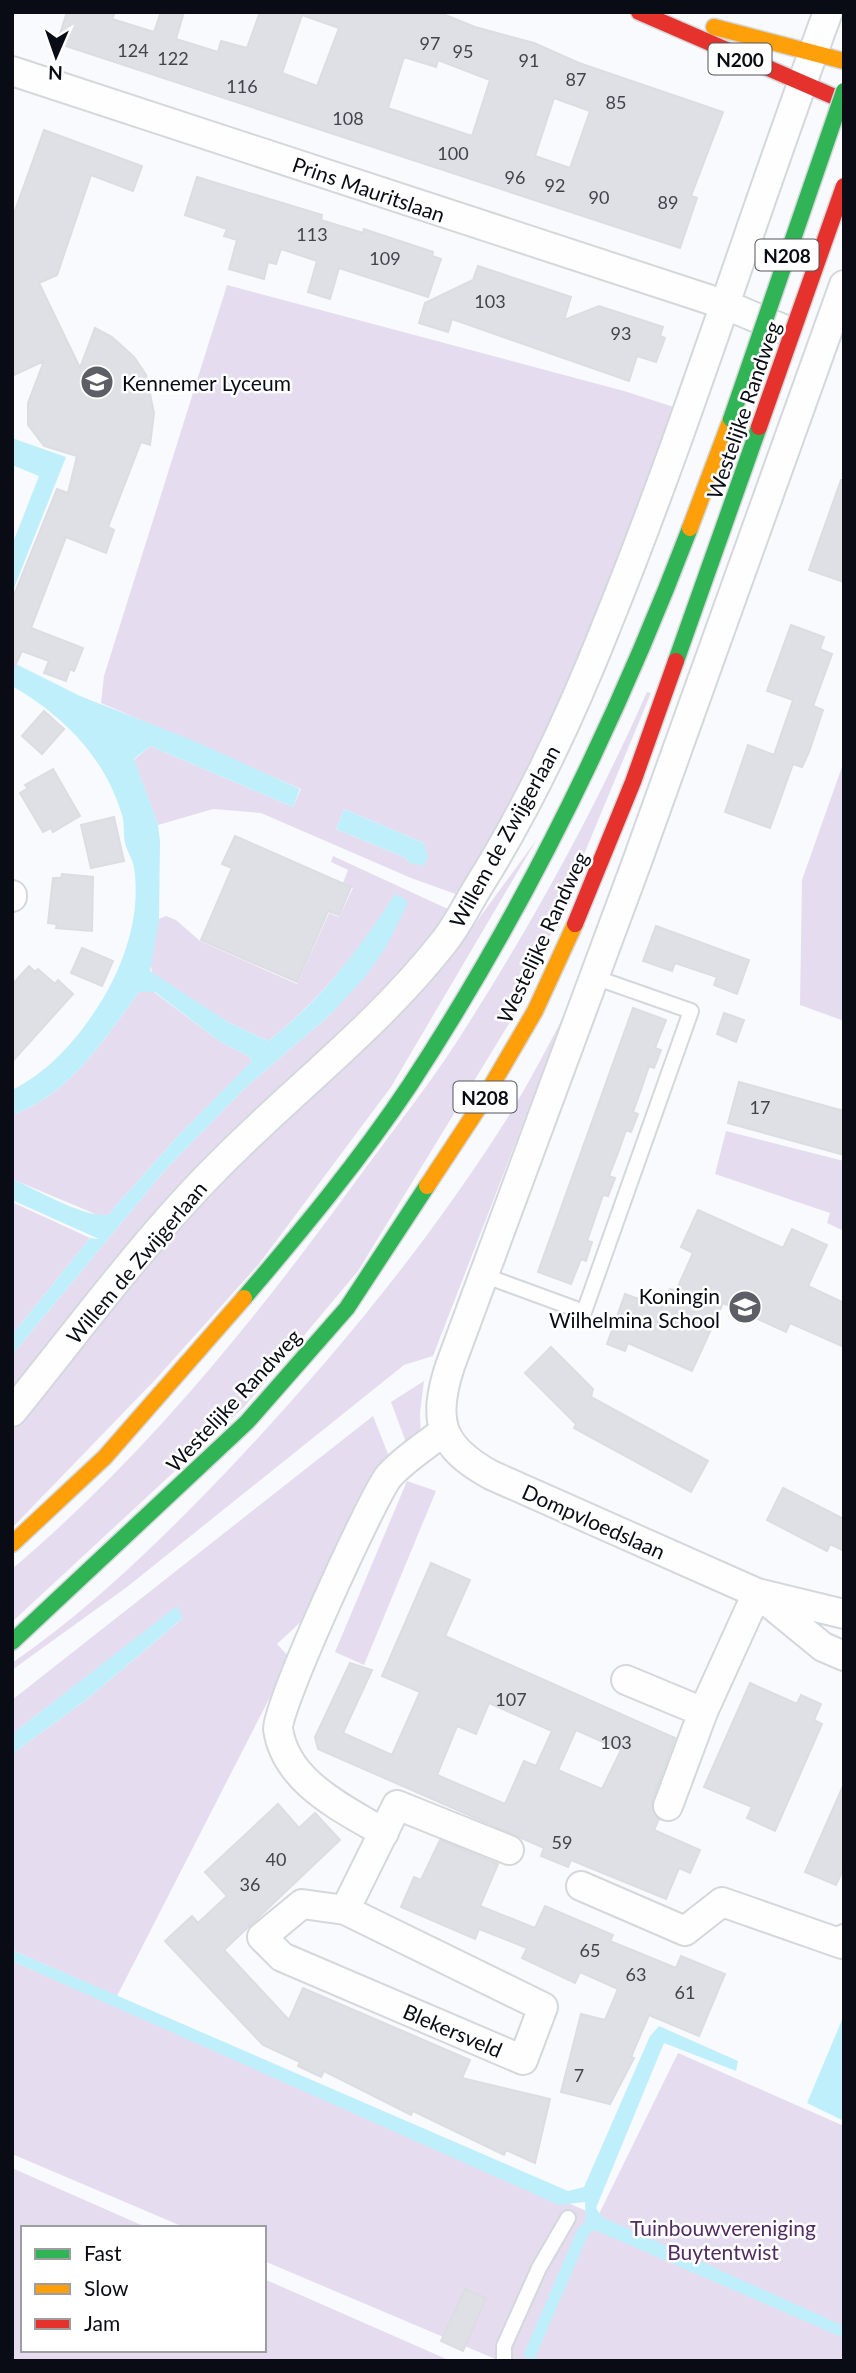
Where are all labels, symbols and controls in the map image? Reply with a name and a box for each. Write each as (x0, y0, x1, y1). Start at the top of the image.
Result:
north arrow (21, 21, 91, 91)
house number: 97 (420, 32, 440, 54)
house number: 124 (117, 39, 149, 61)
house number: 95 (453, 40, 473, 62)
road number: N200 (708, 44, 772, 74)
house number: 122 (157, 47, 189, 69)
house number: 91 (519, 49, 539, 71)
text: N (48, 62, 63, 85)
house number: 87 (566, 68, 586, 90)
house number: 116 (226, 75, 258, 97)
house number: 85 (606, 91, 626, 113)
house number: 108 (332, 107, 364, 129)
house number: 100 (437, 142, 469, 164)
street label: Prins Mauritslaan (290, 151, 448, 227)
house number: 96 (505, 166, 525, 188)
house number: 92 (545, 174, 565, 196)
house number: 90 (589, 186, 609, 208)
house number: 89 (658, 191, 678, 213)
house number: 113 (296, 223, 328, 245)
road number: N208 (756, 240, 818, 270)
house number: 109 (369, 247, 401, 269)
house number: 103 (474, 290, 506, 312)
street label: Westelijke Randweg (701, 318, 785, 502)
house number: 93 (611, 322, 631, 344)
school or university icon: Kennemer Lyceum (78, 363, 116, 401)
place label: Kennemer Lyceum (122, 370, 291, 395)
street label: Willem de Zwijgerlaan (444, 741, 564, 931)
street label: Westelijke Randweg (491, 847, 593, 1027)
road number: N208 (454, 1082, 516, 1112)
house number: 17 (750, 1096, 770, 1118)
street label: Willem de Zwijgerlaan (61, 1176, 211, 1348)
place label: Koningin Wilhelmina School (549, 1283, 720, 1332)
school or university icon: Koningin Wilhelmina School (726, 1288, 764, 1326)
street label: Westelijke Randweg (160, 1323, 306, 1477)
street label: Dompvloedslaan (519, 1478, 669, 1564)
house number: 107 (495, 1688, 527, 1710)
house number: 103 (600, 1731, 632, 1753)
house number: 59 (552, 1831, 572, 1853)
house number: 40 (266, 1848, 286, 1870)
house number: 36 (240, 1873, 260, 1895)
house number: 65 (580, 1939, 600, 1961)
house number: 63 (626, 1963, 646, 1985)
house number: 61 (675, 1981, 695, 2003)
street label: Blekersveld (400, 1998, 506, 2062)
house number: 7 (574, 2064, 584, 2086)
park label: Tuinbouwvereniging Buytentwist (630, 2215, 816, 2264)
legend (21, 2226, 266, 2352)
text: Fast (84, 2240, 122, 2265)
text: Slow (84, 2275, 129, 2300)
text: Jam (84, 2310, 120, 2335)

